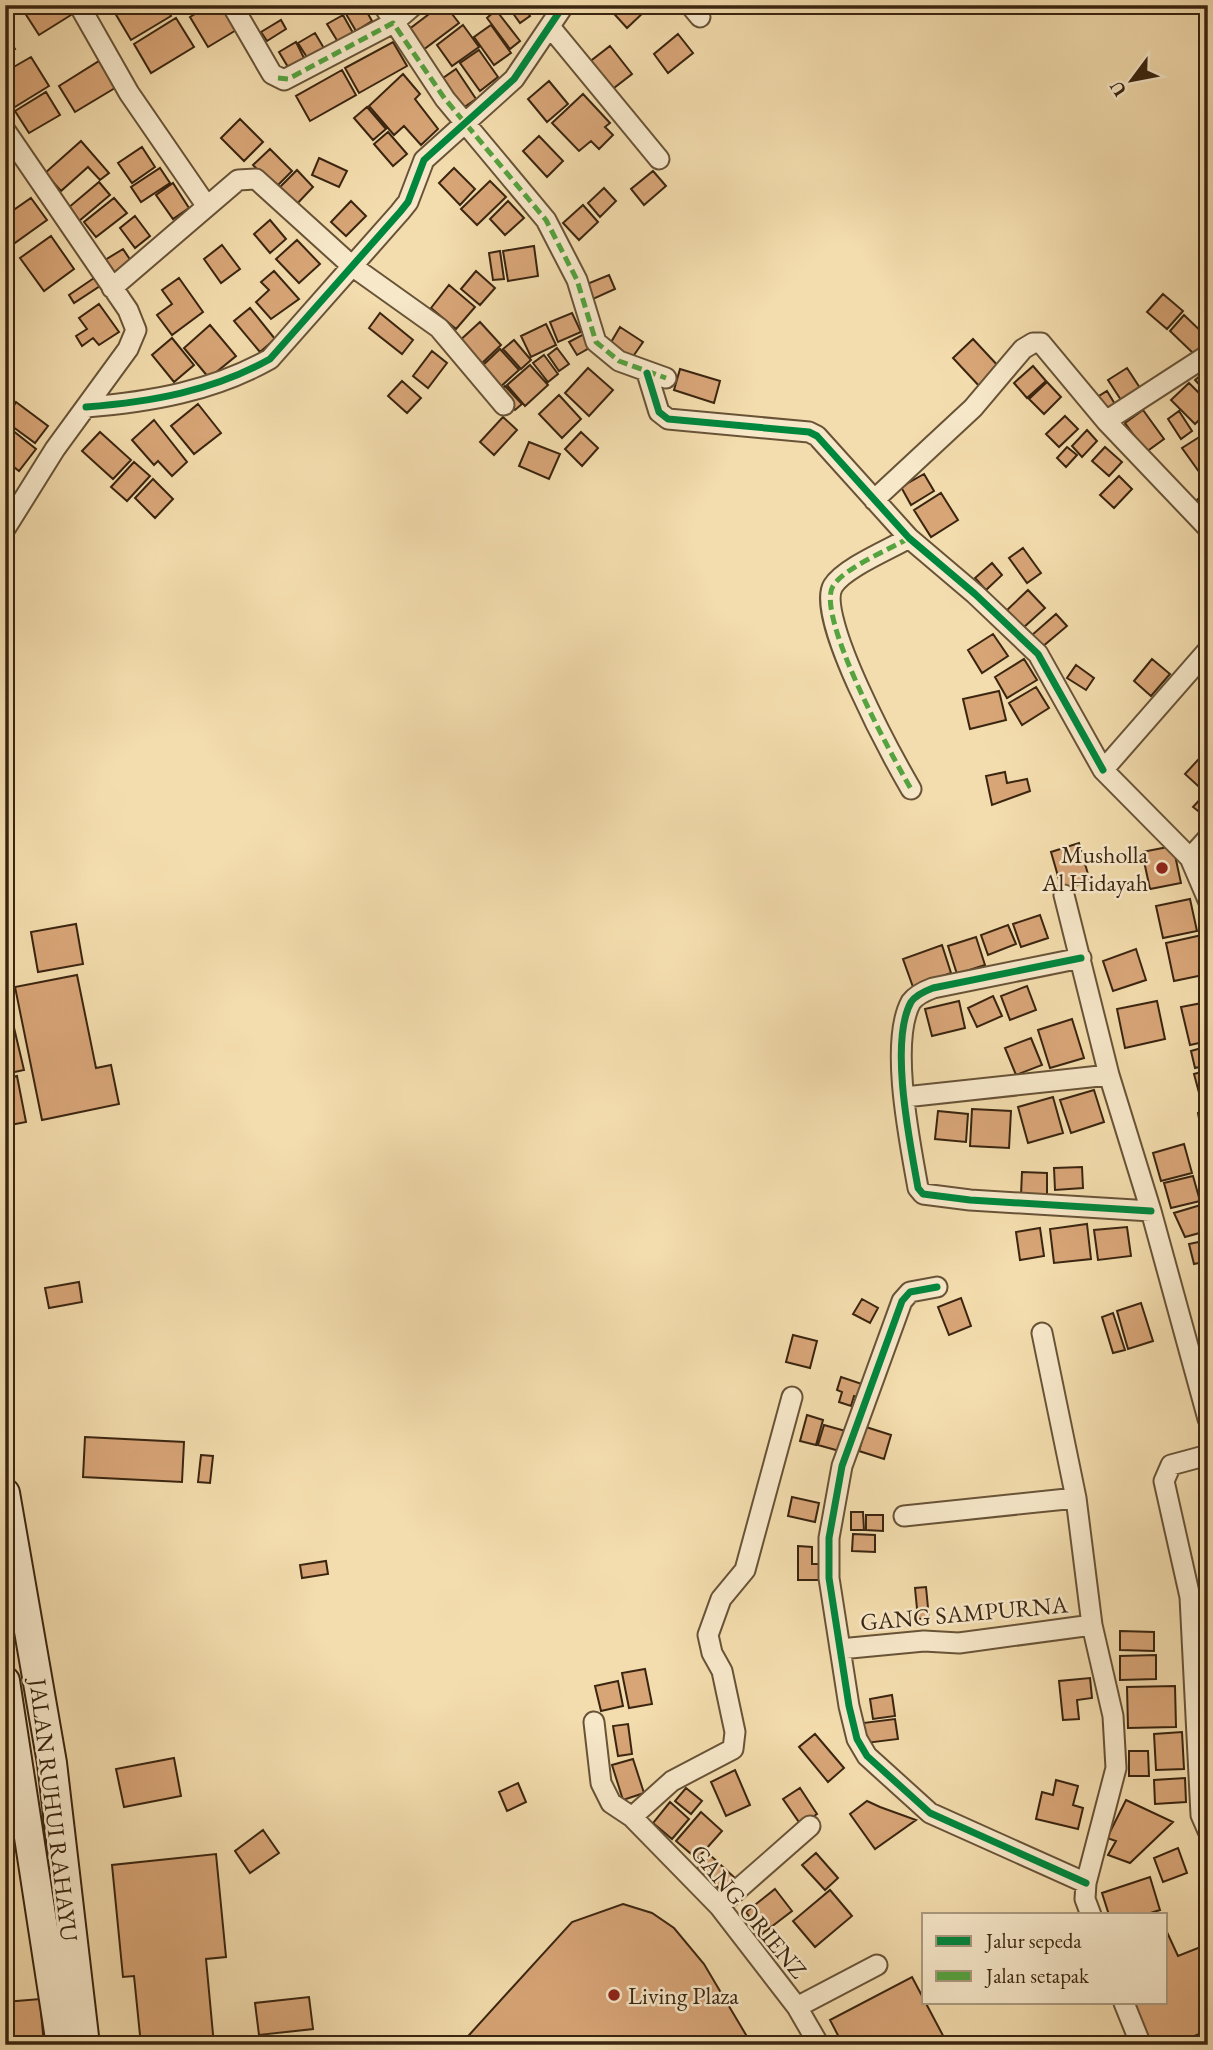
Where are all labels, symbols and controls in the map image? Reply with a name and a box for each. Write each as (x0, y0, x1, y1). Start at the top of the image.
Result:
north arrow (1098, 46, 1168, 116)
text: U (1104, 76, 1132, 101)
place label: Musholla Al Hidayah (1041, 839, 1148, 898)
marker: Musholla Al Hidayah (1154, 860, 1170, 876)
street label: GANG SAMPURNA (859, 1588, 1070, 1638)
street label: JALAN RUHUI RAHAYU (22, 1675, 86, 1944)
street label: GANG ORIENZ (684, 1837, 815, 1985)
legend (922, 1913, 1168, 2004)
text: Jalur sepeda (984, 1927, 1082, 1954)
text: Jalan setapak (984, 1962, 1090, 1989)
place label: Living Plaza (628, 1980, 739, 2011)
marker: Living Plaza (606, 1987, 622, 2003)

